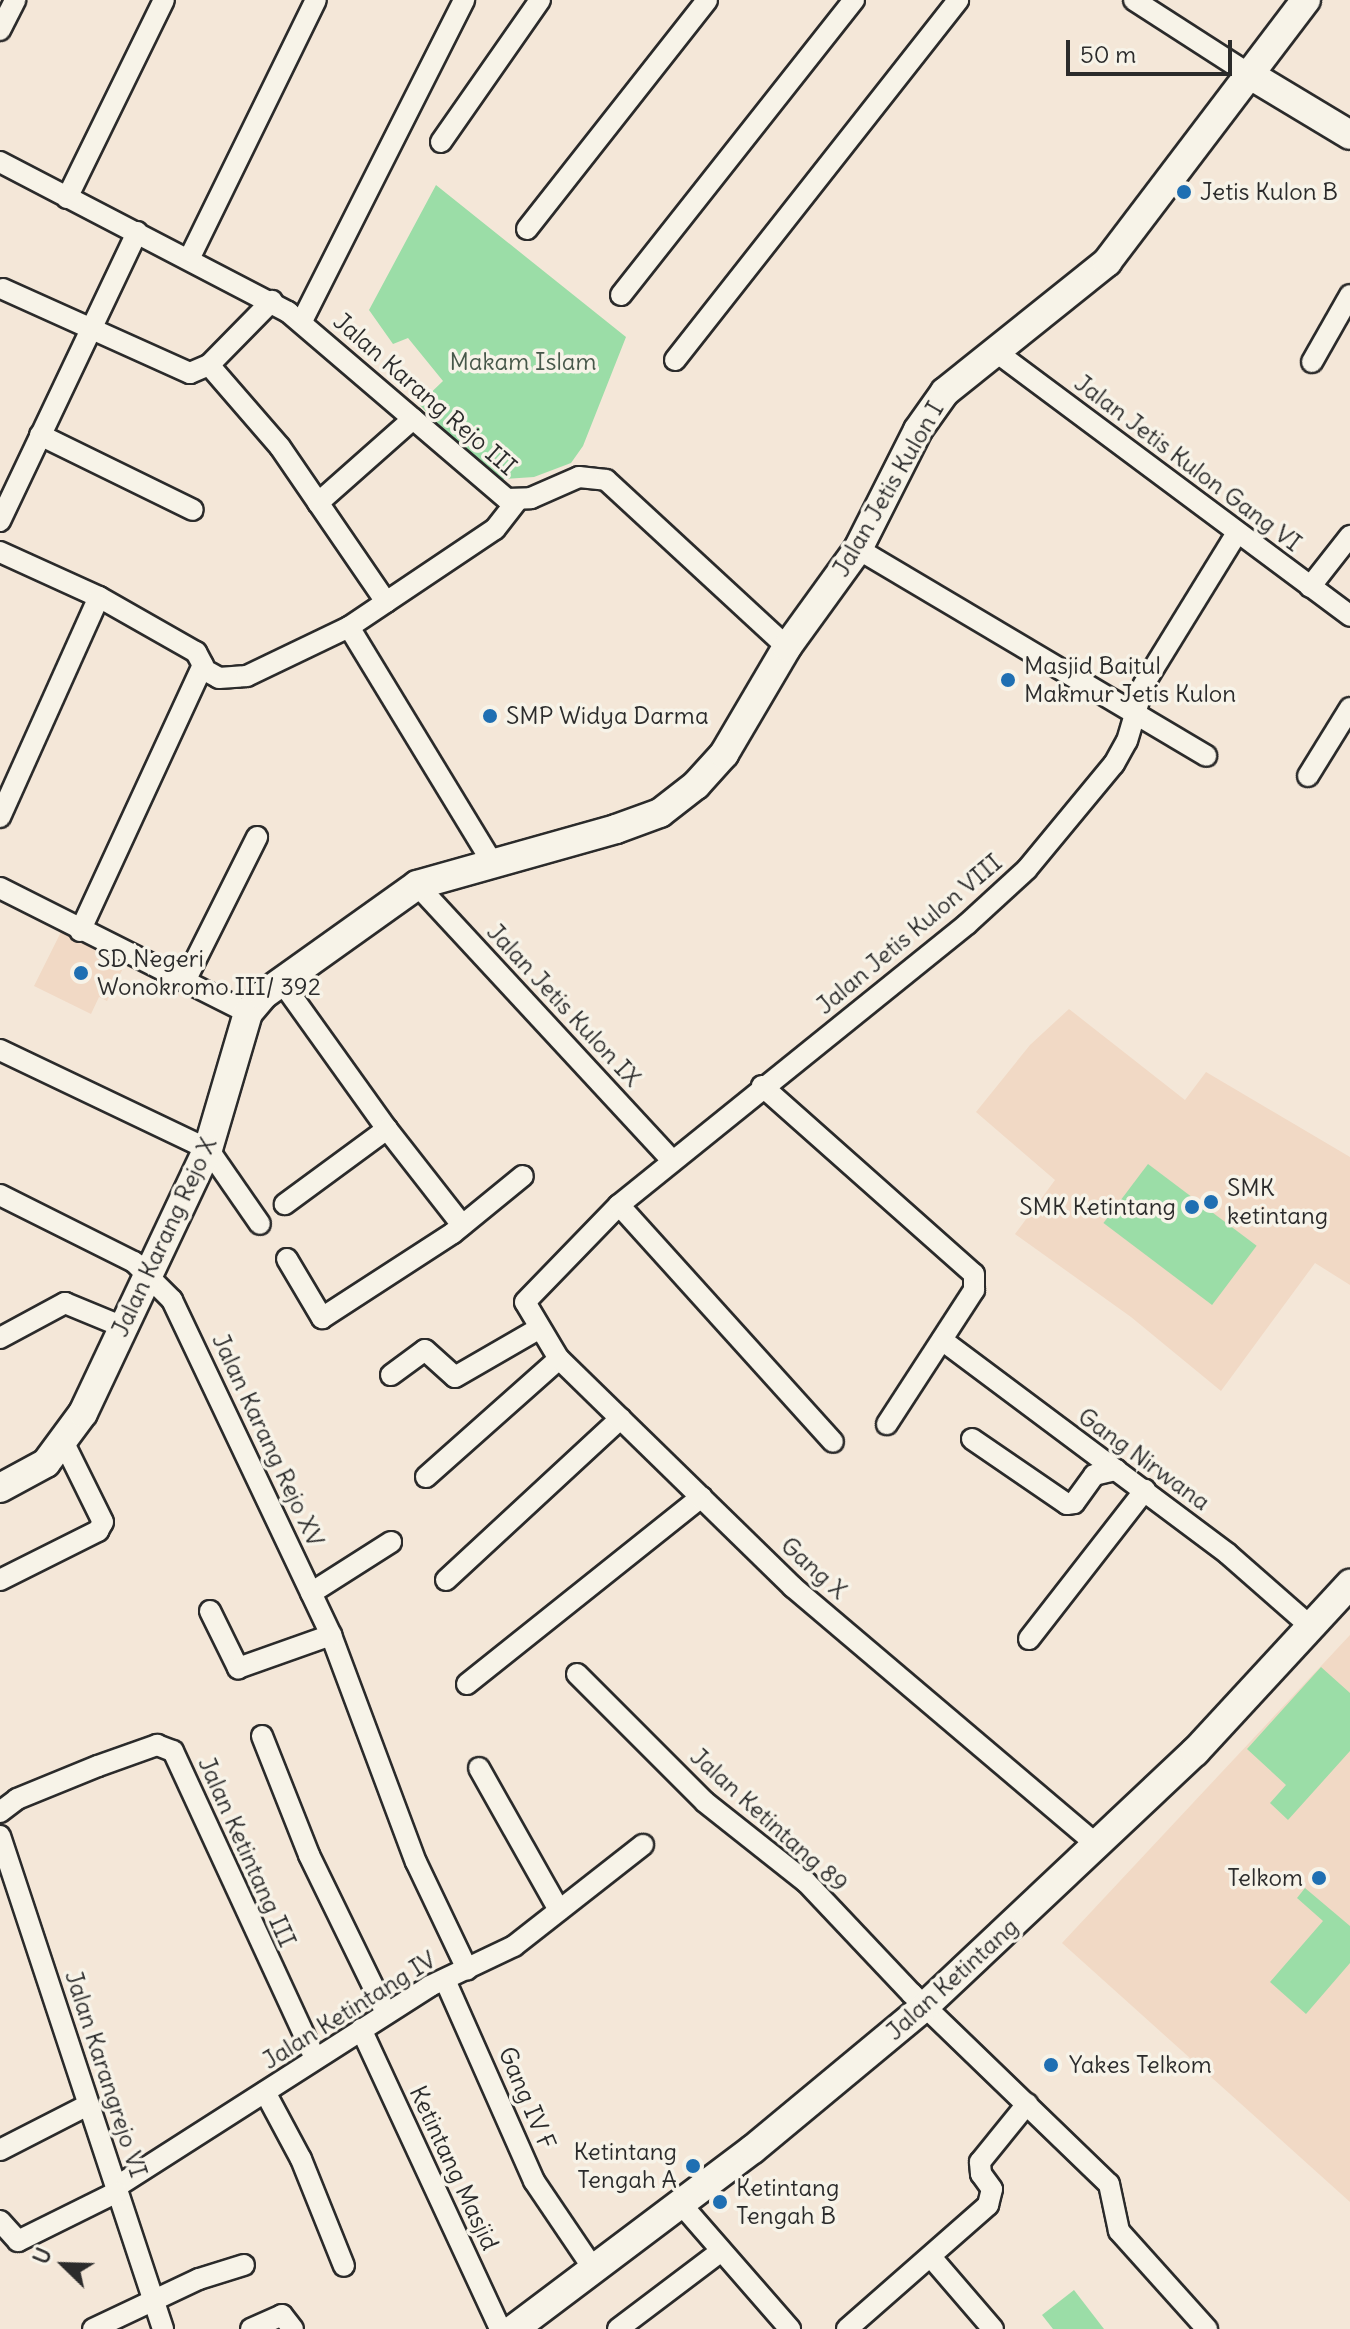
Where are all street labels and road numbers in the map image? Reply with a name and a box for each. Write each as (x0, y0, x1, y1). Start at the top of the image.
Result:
street label: Jalan Karang Rejo III (328, 307, 522, 481)
street label: Jalan Jetis Kulon Gang VI (1069, 368, 1307, 558)
street label: Jalan Jetis Kulon I (826, 396, 950, 582)
street label: Jalan Jetis Kulon VIII (810, 848, 1008, 1020)
street label: Jalan Jetis Kulon IX (481, 918, 647, 1092)
street label: Jalan Karang Rejo X (105, 1133, 223, 1341)
street label: Jalan Karang Rejo XV (206, 1329, 330, 1551)
street label: Gang Nirwana (1073, 1402, 1215, 1516)
street label: Gang X (775, 1531, 853, 1605)
street label: Jalan Ketintang 89 (685, 1742, 853, 1898)
street label: Jalan Ketintang III (192, 1752, 302, 1952)
street label: Jalan Ketintang (880, 1912, 1024, 2046)
street label: Jalan Ketintang IV (257, 1945, 441, 2075)
street label: Jalan Karangrejo VI (59, 1967, 153, 2181)
street label: Gang IV F (492, 2042, 562, 2154)
street label: Ketintang Masjid (403, 2081, 505, 2255)

